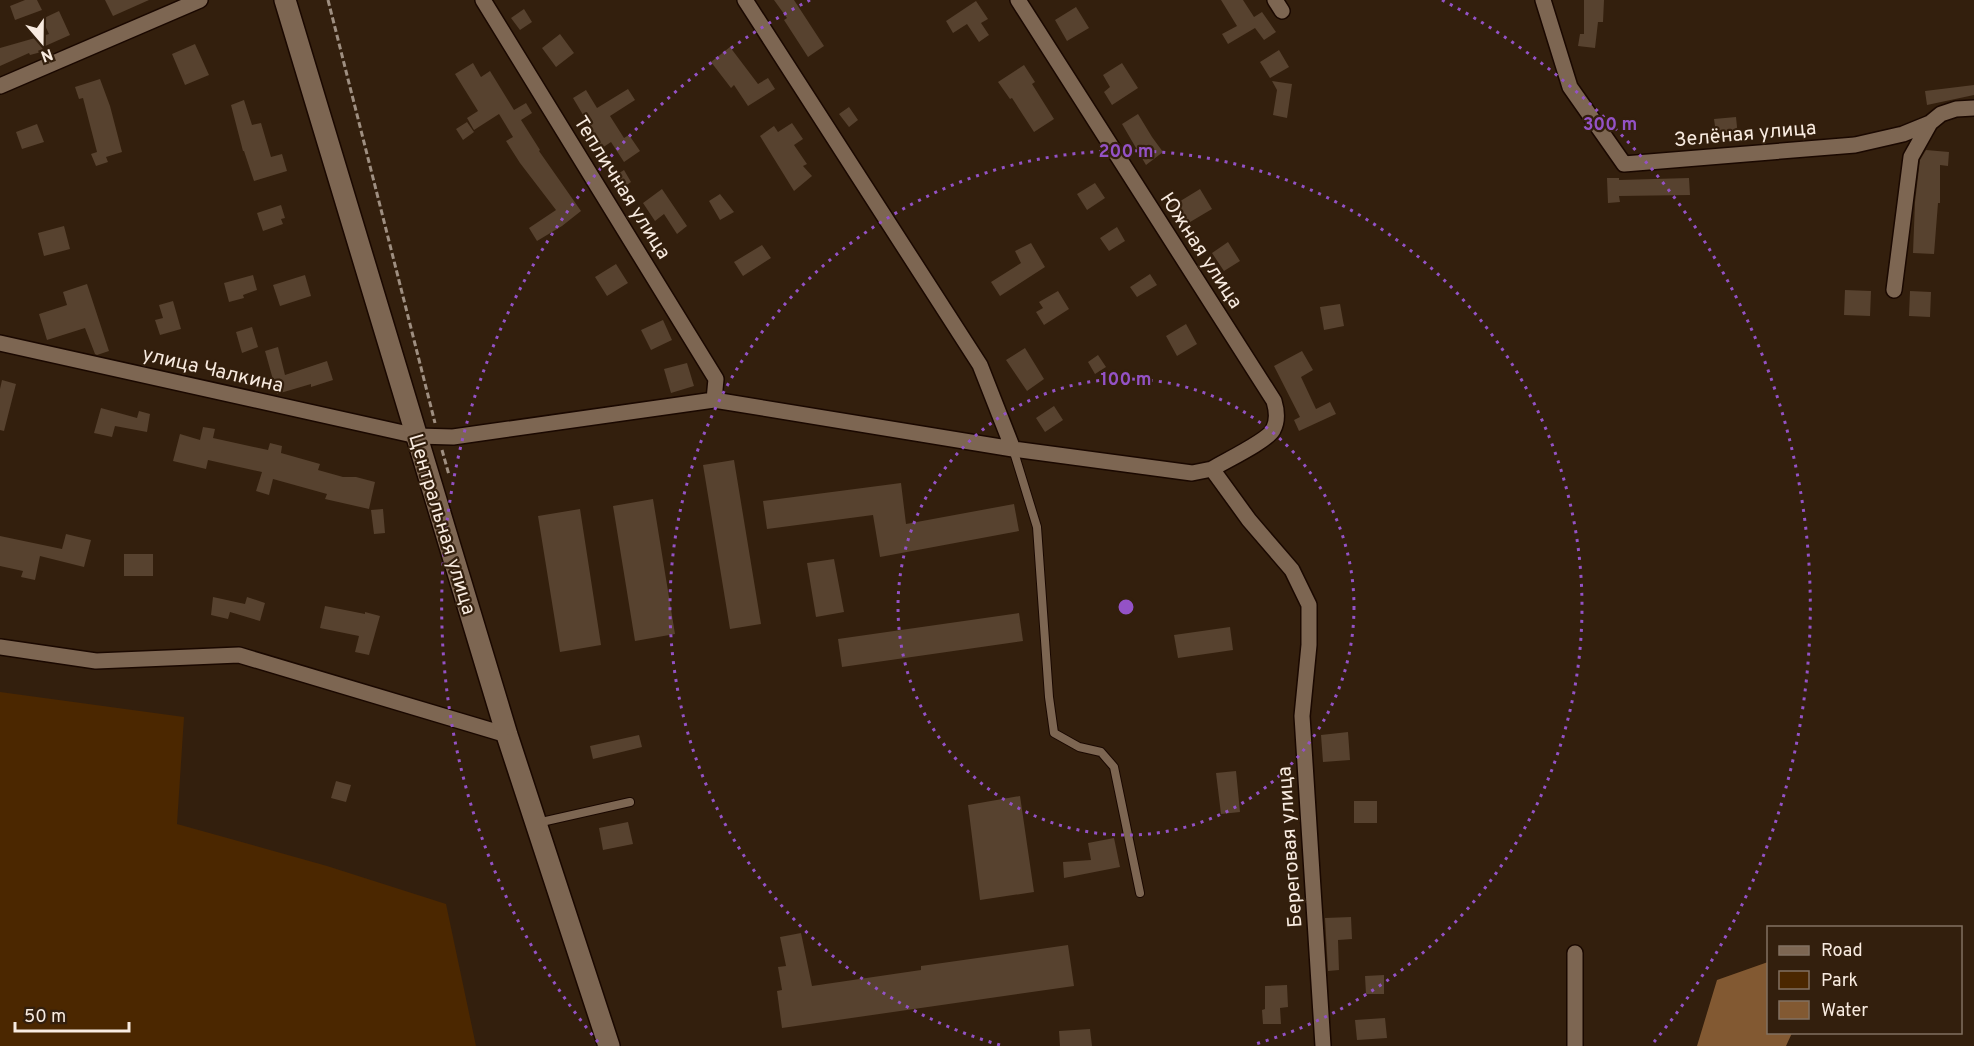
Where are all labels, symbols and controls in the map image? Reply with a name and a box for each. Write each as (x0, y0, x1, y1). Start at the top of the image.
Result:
north arrow (12, 12, 72, 72)
text: N (38, 43, 55, 66)
street label: Тепличная улица (567, 112, 676, 265)
text: 300 m (1583, 114, 1637, 137)
street label: Зелёная улица (1673, 116, 1817, 154)
text: 200 m (1098, 141, 1154, 164)
street label: Южная улица (1153, 188, 1248, 314)
street label: улица Чалкина (139, 342, 286, 400)
text: 100 m (1100, 369, 1152, 392)
street label: Центральная улица (401, 431, 481, 618)
centre of rings (1116, 597, 1136, 617)
street label: Береговая улица (1272, 765, 1310, 928)
legend (1767, 926, 1962, 1034)
text: Road (1821, 940, 1863, 963)
text: Park (1821, 970, 1858, 993)
scale bar (15, 995, 129, 1033)
text: Water (1821, 1000, 1868, 1023)
text: 50 m (24, 1006, 66, 1029)

